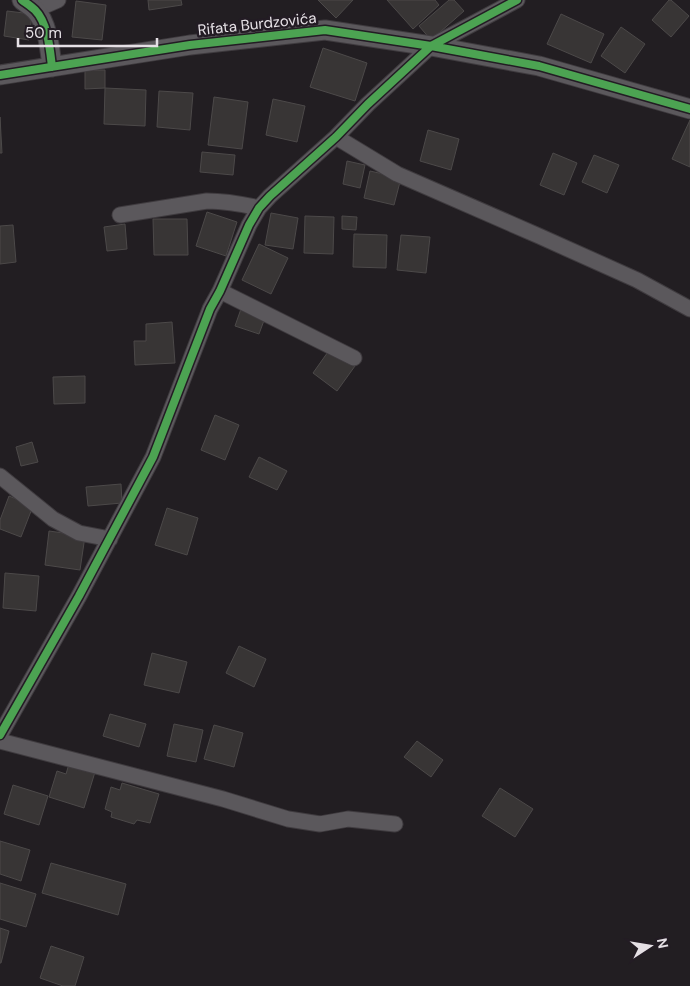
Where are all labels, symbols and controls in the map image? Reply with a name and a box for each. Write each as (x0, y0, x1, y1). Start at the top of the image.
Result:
street label: Rifata Burdzovića (197, 8, 317, 40)
scale bar (18, 15, 156, 47)
text: 50 m (25, 23, 62, 43)
north arrow (625, 921, 675, 971)
text: N (653, 936, 673, 950)

